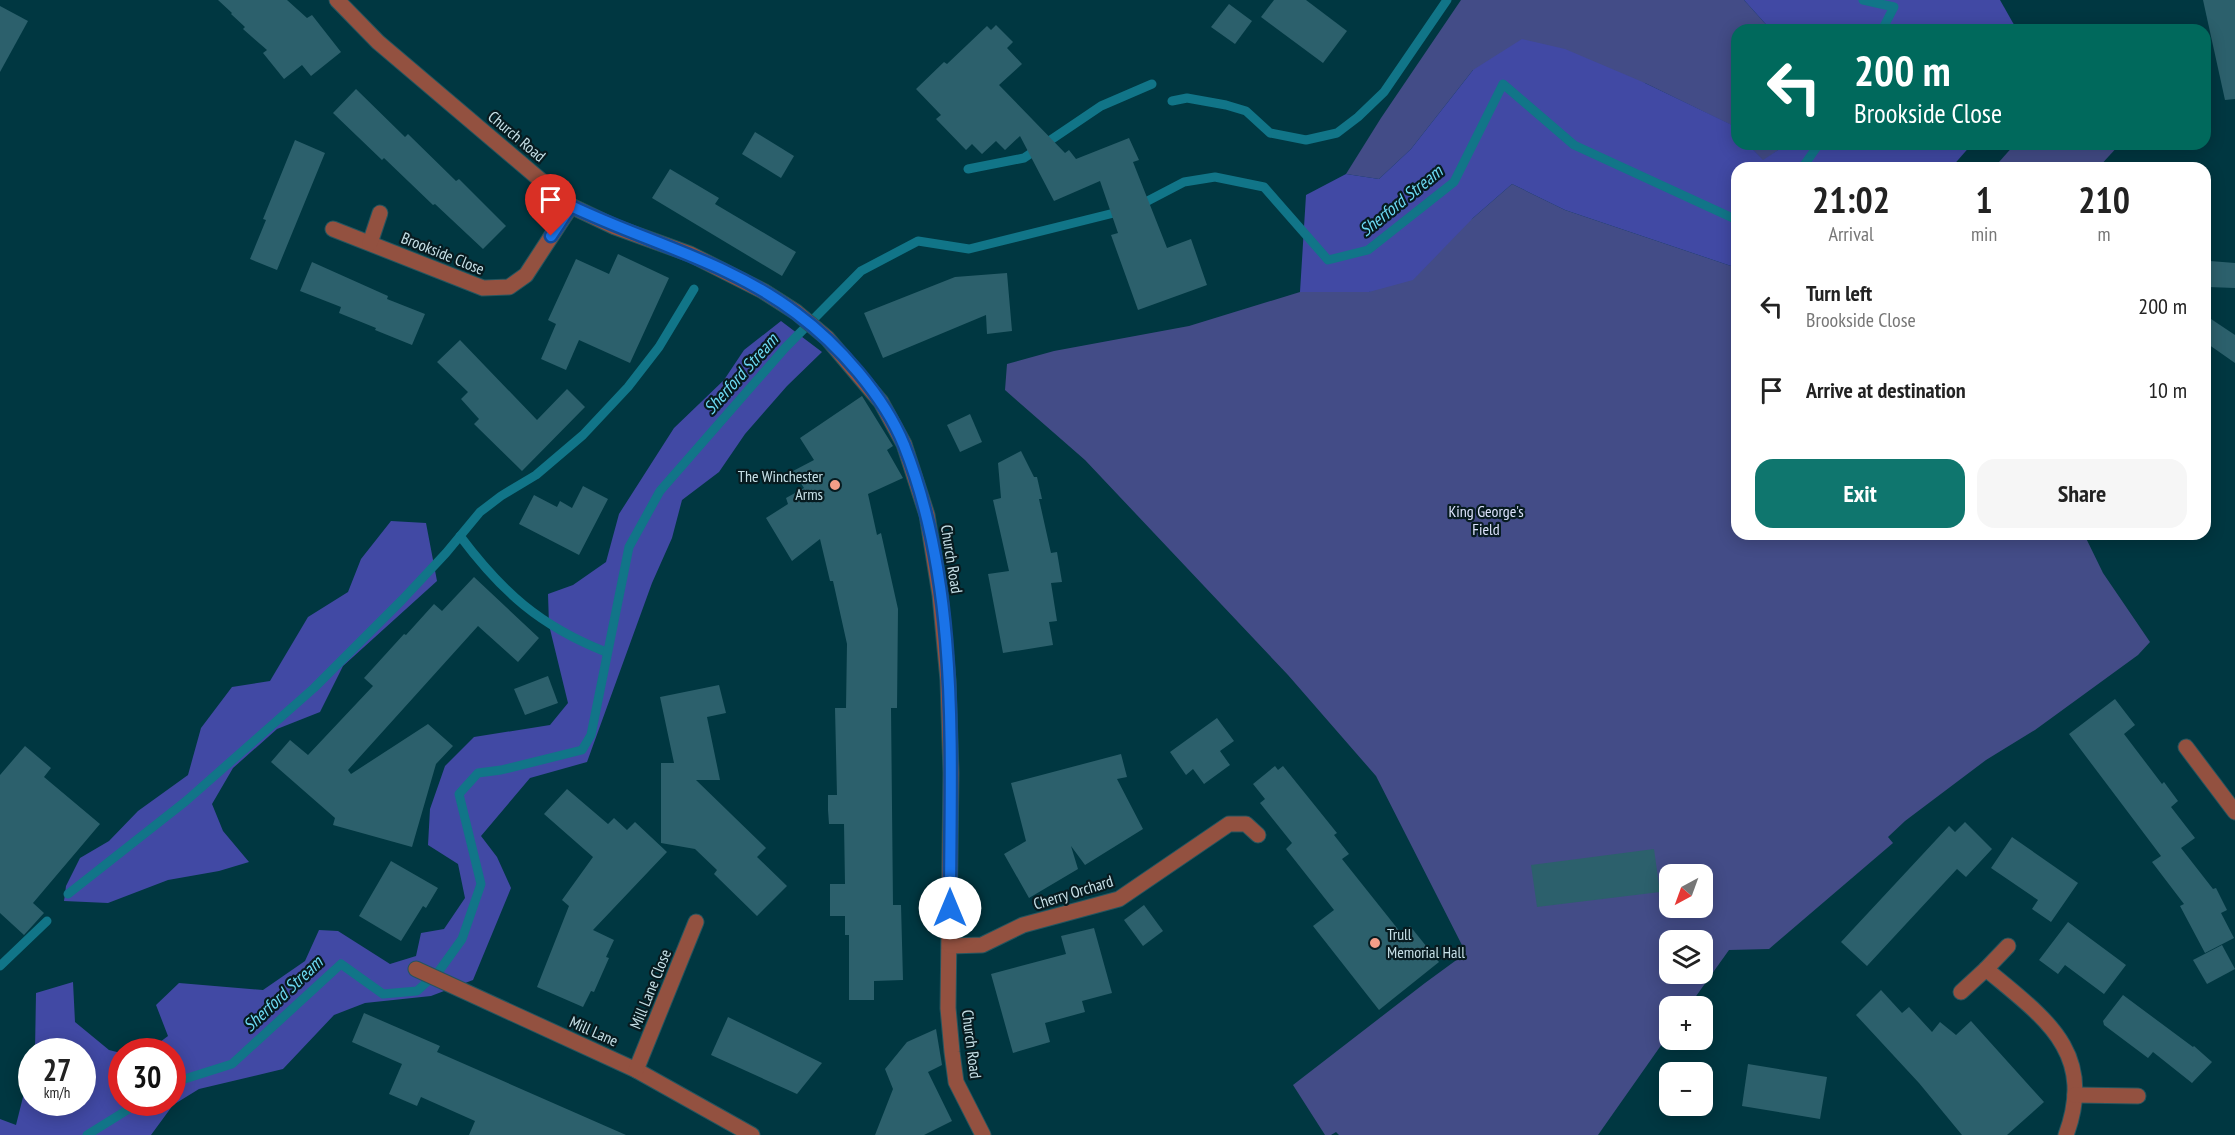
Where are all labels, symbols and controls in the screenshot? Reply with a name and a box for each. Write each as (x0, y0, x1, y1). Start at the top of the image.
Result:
text: 200 m (1854, 43, 1951, 98)
icon: left (1755, 48, 1833, 126)
text: Brookside Close (1854, 96, 2002, 130)
street label: Church Road (484, 106, 550, 166)
water label: Sherford Stream (1354, 159, 1448, 241)
pin (525, 174, 576, 236)
text: 21:02 (1812, 176, 1890, 223)
text: 1 (1975, 176, 1993, 223)
text: 210 (2078, 176, 2130, 223)
icon: arrive (534, 183, 567, 216)
text: Arrival (1828, 221, 1874, 247)
text: min (1971, 221, 1997, 247)
text: m (2098, 221, 2111, 247)
street label: Brookside Close (399, 227, 487, 279)
text: Turn left (1806, 279, 1872, 307)
icon: left (1755, 290, 1788, 323)
text: 200 m (2138, 292, 2187, 320)
text: Brookside Close (1806, 307, 1916, 333)
water label: Sherford Stream (698, 328, 784, 419)
icon: arrive (1755, 374, 1788, 407)
text: Arrive at destination (1806, 376, 1966, 404)
text: 10 m (2148, 376, 2187, 404)
button: Exit (1755, 459, 1965, 528)
button: Share (1977, 459, 2187, 528)
place label: The Winchester Arms (738, 466, 824, 504)
marker: The Winchester Arms (828, 478, 842, 492)
park label: King George's Field (1448, 501, 1524, 539)
street label: Church Road (937, 523, 967, 595)
north arrow (1659, 864, 1713, 918)
map controls (1659, 864, 1713, 1116)
street label: Cherry Orchard (1031, 870, 1115, 914)
position arrow (918, 876, 982, 940)
place label: Trull Memorial Hall (1387, 924, 1465, 962)
button: layers (1659, 930, 1713, 984)
marker: Trull Memorial Hall (1368, 936, 1382, 950)
street label: Mill Lane Close (625, 946, 675, 1032)
water label: Sherford Stream (238, 950, 328, 1036)
button: + (1659, 996, 1713, 1050)
street label: Church Road (958, 1008, 986, 1080)
street label: Mill Lane (567, 1011, 621, 1051)
speed limit sign: 30 (108, 1038, 186, 1116)
text: 27 (43, 1050, 71, 1089)
button: − (1659, 1062, 1713, 1116)
text: km/h (44, 1083, 70, 1102)

